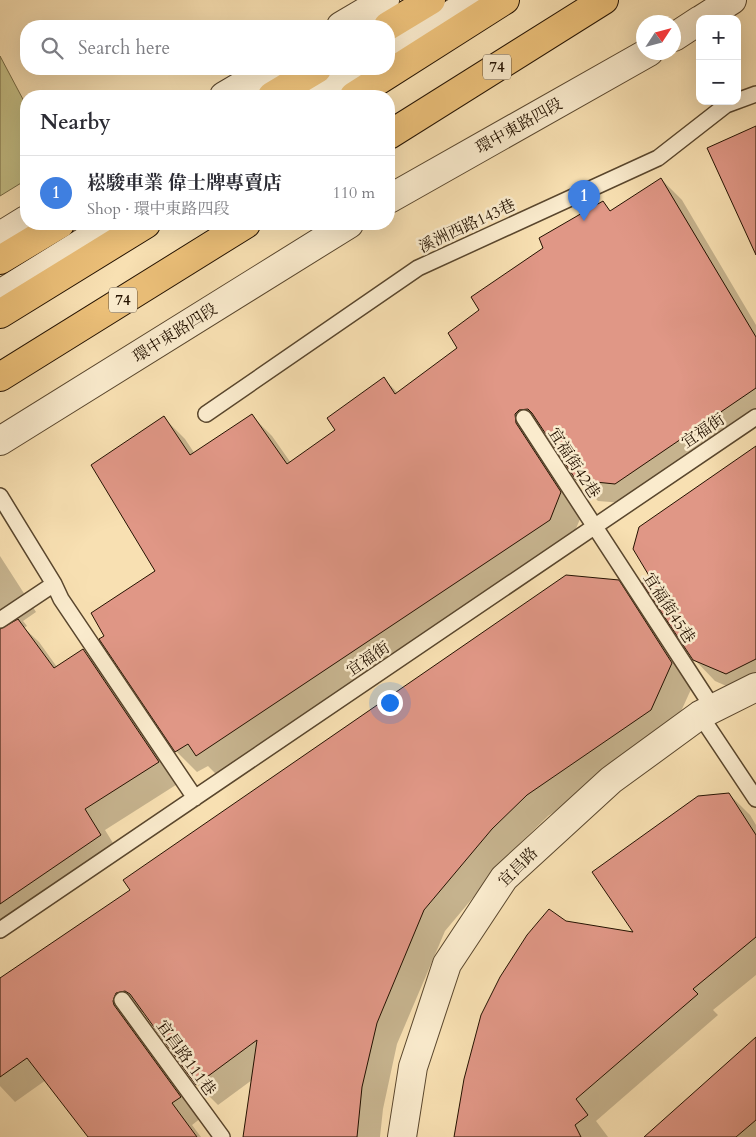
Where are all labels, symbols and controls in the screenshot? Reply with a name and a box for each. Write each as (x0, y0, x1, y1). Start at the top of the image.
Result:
north arrow (636, 15, 681, 60)
map controls (696, 15, 741, 105)
button: + (696, 15, 741, 60)
search box (20, 20, 395, 75)
icon: search (38, 34, 66, 62)
text: Search here (78, 35, 170, 61)
road number: 74 (483, 54, 511, 80)
button: − (696, 60, 741, 105)
street label: 環中東路四段 (472, 93, 566, 159)
text: Nearby (40, 108, 111, 137)
text: 崧駿車業 偉士牌專賣店 (87, 170, 282, 196)
pin: 1 (568, 180, 600, 221)
text: 1 (52, 182, 60, 204)
text: 110 m (333, 182, 375, 204)
street label: 溪洲西路143巷 (415, 194, 519, 258)
text: Shop · 環中東路四段 (87, 198, 230, 220)
road number: 74 (109, 288, 137, 312)
street label: 環中東路四段 (128, 298, 222, 368)
street label: 宜福街 (677, 408, 729, 454)
street label: 宜福街42巷 (543, 423, 605, 503)
street label: 宜福街45巷 (638, 568, 700, 648)
street label: 宜福街 (342, 636, 394, 682)
your location (377, 690, 403, 716)
street label: 宜昌路 (493, 842, 543, 892)
street label: 宜昌路111巷 (151, 1016, 221, 1100)

